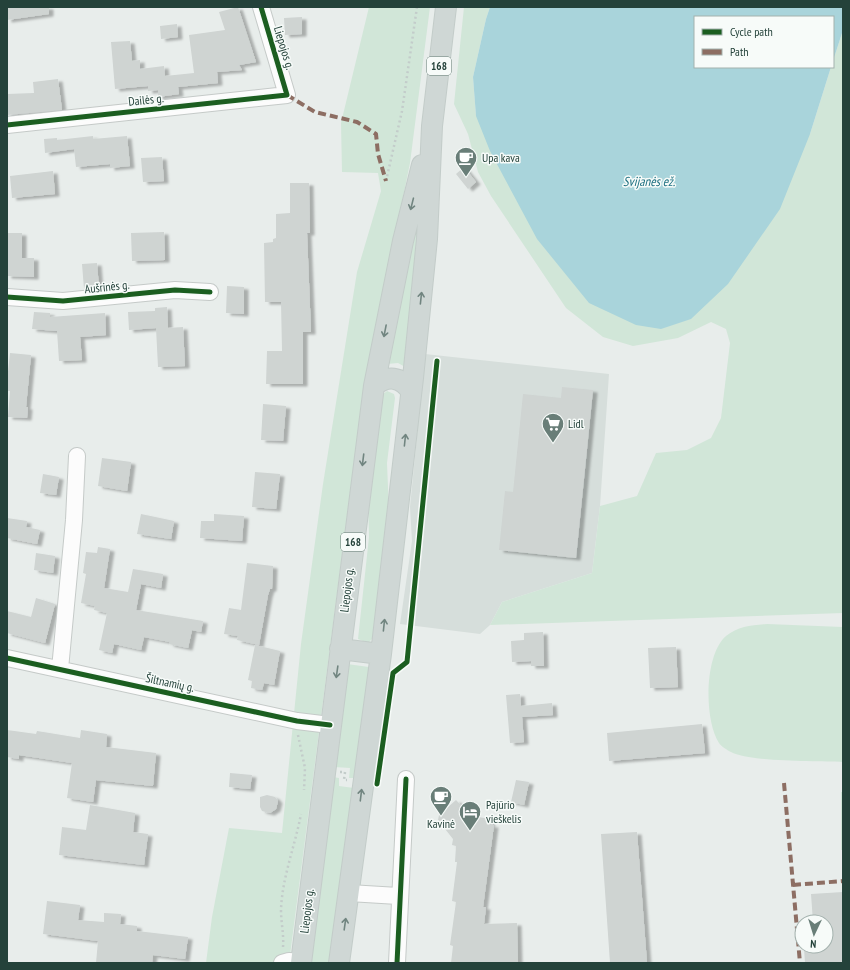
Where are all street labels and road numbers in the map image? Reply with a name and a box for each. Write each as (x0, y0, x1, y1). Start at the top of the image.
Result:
street label: Liepojos g. (271, 24, 298, 71)
road number: 168 (427, 57, 451, 75)
street label: Dailės g. (128, 90, 164, 109)
street label: Aušrinės g. (84, 277, 130, 296)
road number: 168 (341, 533, 365, 551)
street label: Liepojos g. (336, 567, 357, 613)
street label: Šiltnamių g. (144, 670, 196, 695)
street label: Liepojos g. (296, 888, 317, 934)

